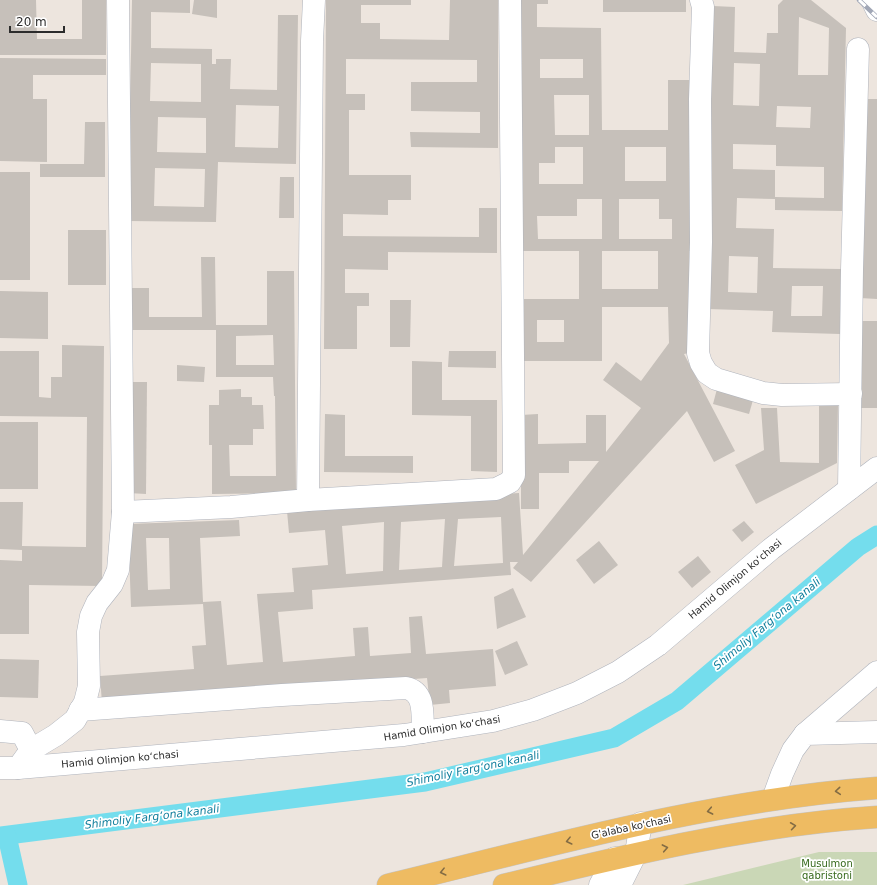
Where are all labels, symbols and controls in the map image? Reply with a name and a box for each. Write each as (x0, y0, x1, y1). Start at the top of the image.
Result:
scale bar (10, 8, 64, 34)
text: 20 m (16, 15, 47, 29)
street label: Hamid Olimjon koʻchasi (686, 537, 784, 621)
water label: Shimoliy Fargʻona kanali (711, 575, 823, 673)
street label: Hamid Olimjon koʻchasi (383, 713, 501, 743)
street label: Hamid Olimjon koʻchasi (61, 748, 179, 770)
water label: Shimoliy Fargʻona kanali (405, 749, 541, 789)
one-way arrow (835, 787, 841, 796)
water label: Shimoliy Fargʻona kanali (84, 802, 220, 832)
one-way arrow (707, 806, 713, 814)
street label: G'alaba ko'chasi (590, 813, 672, 841)
one-way arrow (790, 822, 796, 831)
one-way arrow (566, 836, 573, 845)
one-way arrow (662, 844, 668, 852)
park label: Musulmon qabristoni (801, 858, 853, 881)
one-way arrow (439, 867, 446, 875)

